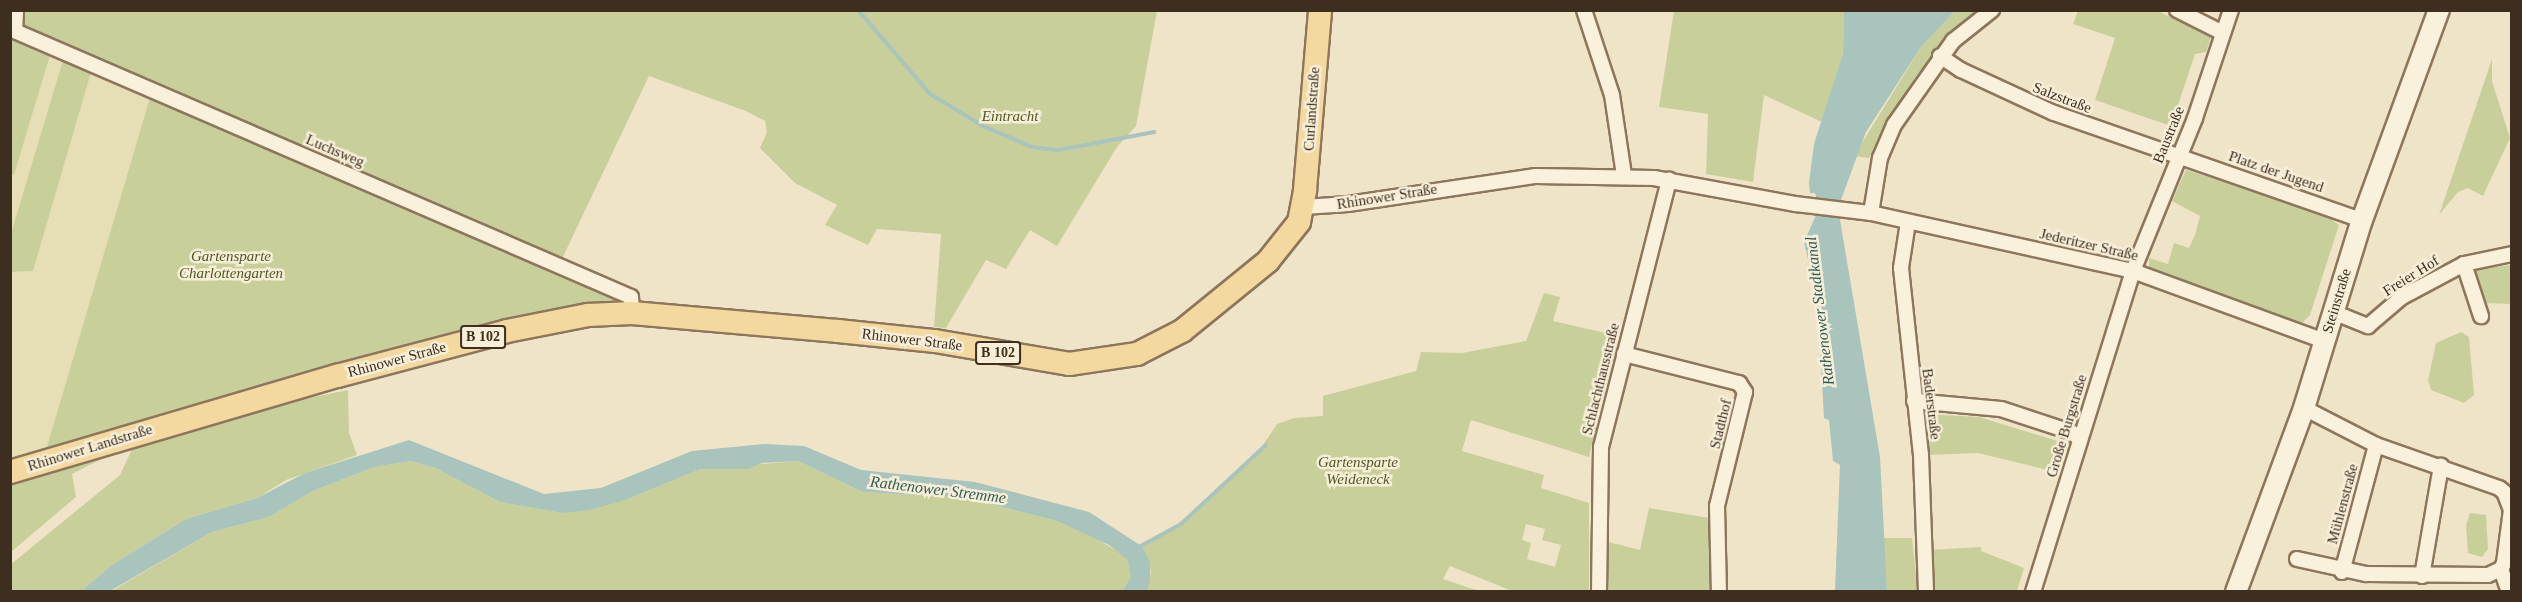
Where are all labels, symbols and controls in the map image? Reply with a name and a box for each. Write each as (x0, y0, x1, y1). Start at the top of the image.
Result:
street label: Curlandstraße (1300, 66, 1324, 152)
street label: Salzstraße (2030, 79, 2094, 117)
street label: Baustraße (2149, 104, 2189, 166)
park label: Eintracht (982, 108, 1038, 126)
street label: Luchsweg (303, 131, 367, 171)
street label: Platz der Jugend (2226, 147, 2326, 197)
street label: Rhinower Straße (1336, 180, 1438, 214)
street label: Jederitzer Straße (2038, 225, 2140, 265)
water label: Rathenower Stadtkanal (1801, 236, 1839, 386)
park label: Gartensparte Charlottengarten (179, 247, 283, 282)
street label: Freier Hof (2380, 252, 2442, 300)
street label: Steinstraße (2319, 266, 2355, 336)
street label: Schlachthausstraße (1578, 321, 1624, 437)
street label: Rhinower Straße (861, 325, 963, 355)
road number: B 102 (459, 326, 507, 348)
street label: Rhinower Straße (346, 338, 448, 382)
road number: B 102 (974, 342, 1022, 364)
street label: Baderstraße (1918, 367, 1944, 441)
street label: Große Burgstraße (2043, 372, 2091, 480)
street label: Stadthof (1706, 397, 1736, 451)
street label: Rhinower Landstraße (25, 420, 155, 476)
park label: Gartensparte Weideneck (1318, 453, 1398, 488)
street label: Mühlenstraße (2324, 462, 2362, 546)
water label: Rathenower Stremme (869, 472, 1007, 508)

